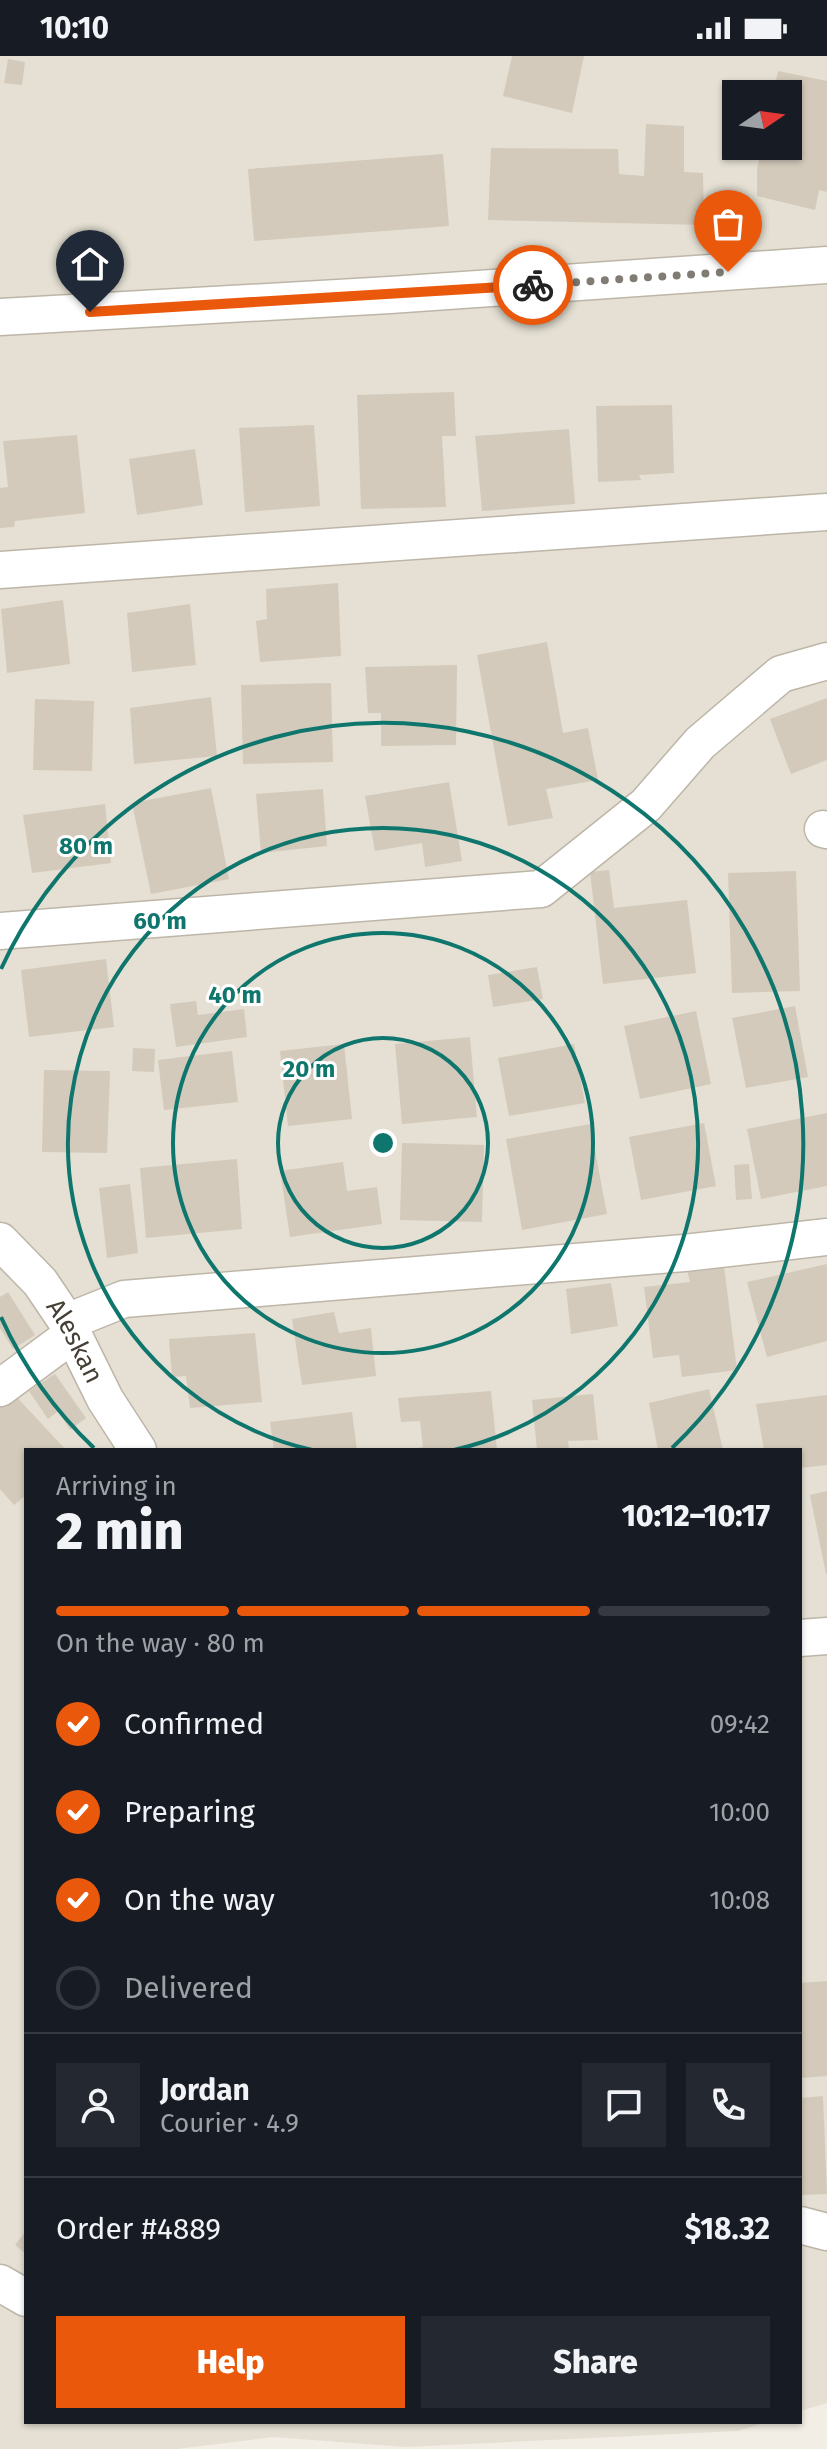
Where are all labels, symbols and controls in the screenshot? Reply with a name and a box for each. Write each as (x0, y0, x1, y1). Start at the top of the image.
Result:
text: 10:10 (40, 10, 109, 46)
north arrow (722, 80, 802, 160)
map controls (722, 80, 802, 160)
pin (694, 190, 762, 272)
icon: bag (706, 202, 750, 246)
pin (56, 230, 124, 312)
icon: home (68, 242, 112, 286)
courier (493, 245, 573, 325)
icon: bike (511, 263, 555, 307)
text: 80 m (59, 832, 113, 860)
text: 60 m (133, 907, 187, 935)
text: 40 m (208, 981, 262, 1009)
text: 20 m (283, 1055, 335, 1083)
centre of rings (369, 1129, 397, 1157)
street label: Aleskan (40, 1293, 110, 1388)
text: Arriving in (56, 1471, 177, 1502)
text: 10:12–10:17 (622, 1498, 770, 1534)
text: 2 min (56, 1500, 183, 1563)
text: On the way · 80 m (56, 1628, 265, 1659)
icon: check (56, 1702, 100, 1746)
text: Confirmed (124, 1706, 264, 1742)
text: 09:42 (710, 1709, 770, 1740)
icon: check (56, 1790, 100, 1834)
text: Preparing (124, 1794, 255, 1830)
text: 10:00 (709, 1797, 770, 1828)
icon: check (56, 1878, 100, 1922)
text: On the way (124, 1882, 275, 1918)
text: 10:08 (709, 1885, 770, 1916)
text: Delivered (124, 1970, 253, 2006)
button: person (56, 2063, 140, 2147)
button: chat (582, 2063, 666, 2147)
button: phone (686, 2063, 770, 2147)
text: Jordan (160, 2072, 250, 2108)
text: Courier · 4.9 (160, 2108, 299, 2139)
text: Order #4889 (56, 2211, 221, 2247)
text: $18.32 (685, 2211, 770, 2247)
button: Help (56, 2316, 405, 2408)
button: Share (421, 2316, 770, 2408)

